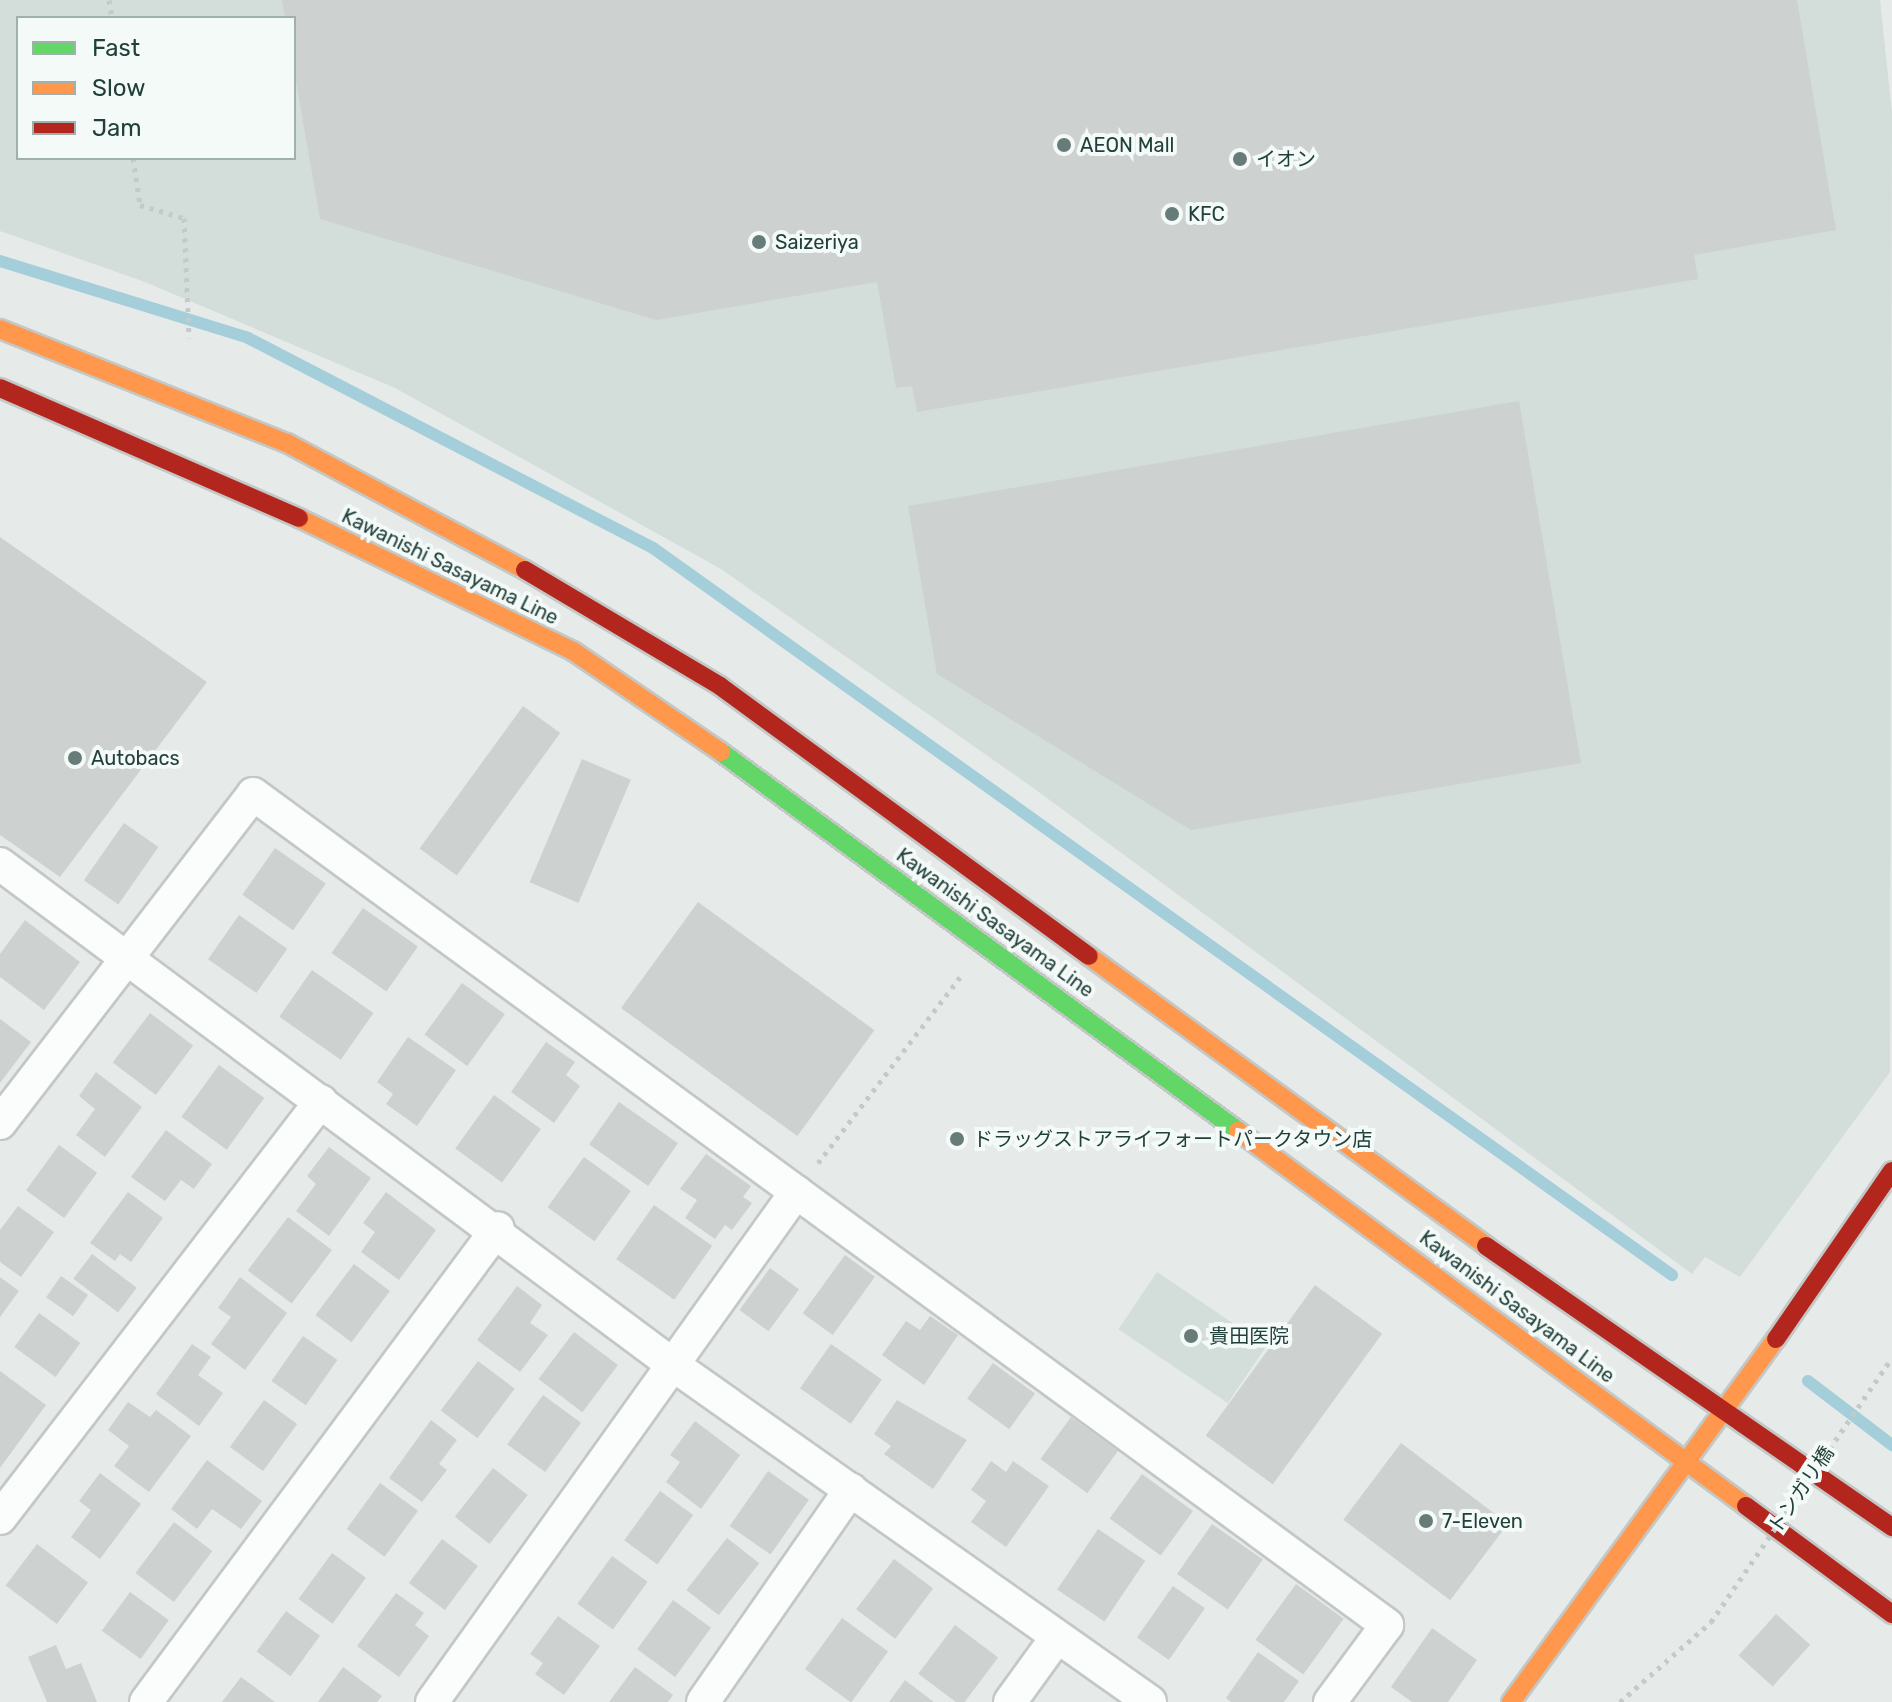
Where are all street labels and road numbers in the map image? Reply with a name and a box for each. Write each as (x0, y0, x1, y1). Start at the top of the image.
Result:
street label: Kawanishi Sasayama Line (338, 504, 562, 630)
street label: Kawanishi Sasayama Line (892, 843, 1098, 1003)
street label: Kawanishi Sasayama Line (1415, 1226, 1619, 1388)
street label: トンガリ橋 (1763, 1442, 1839, 1538)

